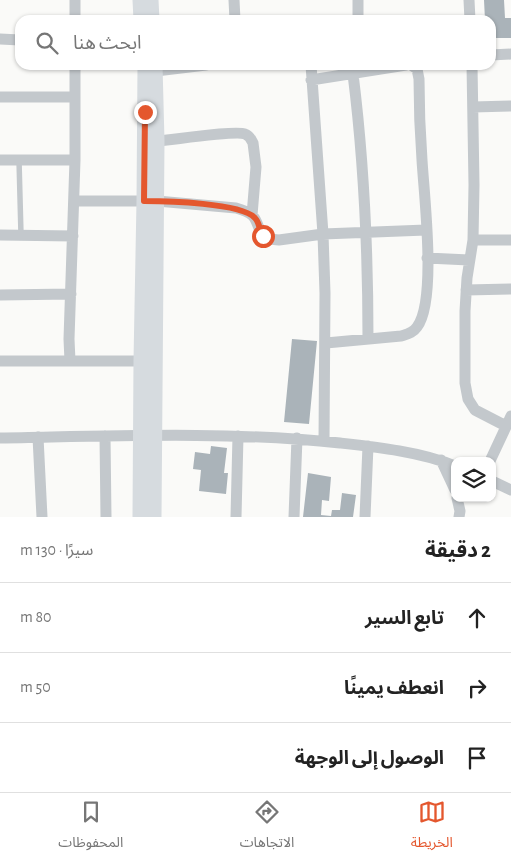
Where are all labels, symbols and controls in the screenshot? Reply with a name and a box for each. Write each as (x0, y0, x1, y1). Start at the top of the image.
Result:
search box (15, 15, 496, 70)
icon: search (33, 29, 61, 57)
text: ابحث هنا (73, 34, 142, 53)
route end (134, 101, 157, 124)
route start (252, 225, 275, 248)
map controls (451, 457, 496, 502)
button: layers (451, 457, 496, 502)
text: 2 دقيقة (425, 540, 491, 561)
text: سيرًا · 130 m (20, 542, 93, 558)
icon: ahead (463, 604, 491, 632)
text: 80 m (20, 609, 52, 625)
text: تابع السير (365, 609, 444, 628)
icon: right (463, 674, 491, 702)
text: 50 m (20, 679, 51, 695)
text: انعطف يمينًا (344, 679, 444, 698)
icon: arrive (463, 744, 491, 772)
text: الوصول إلى الوجهة (295, 749, 444, 768)
tab: المحفوظات (58, 798, 123, 857)
tab: الاتجاهات (240, 798, 294, 857)
tab: الخريطة (411, 798, 453, 857)

